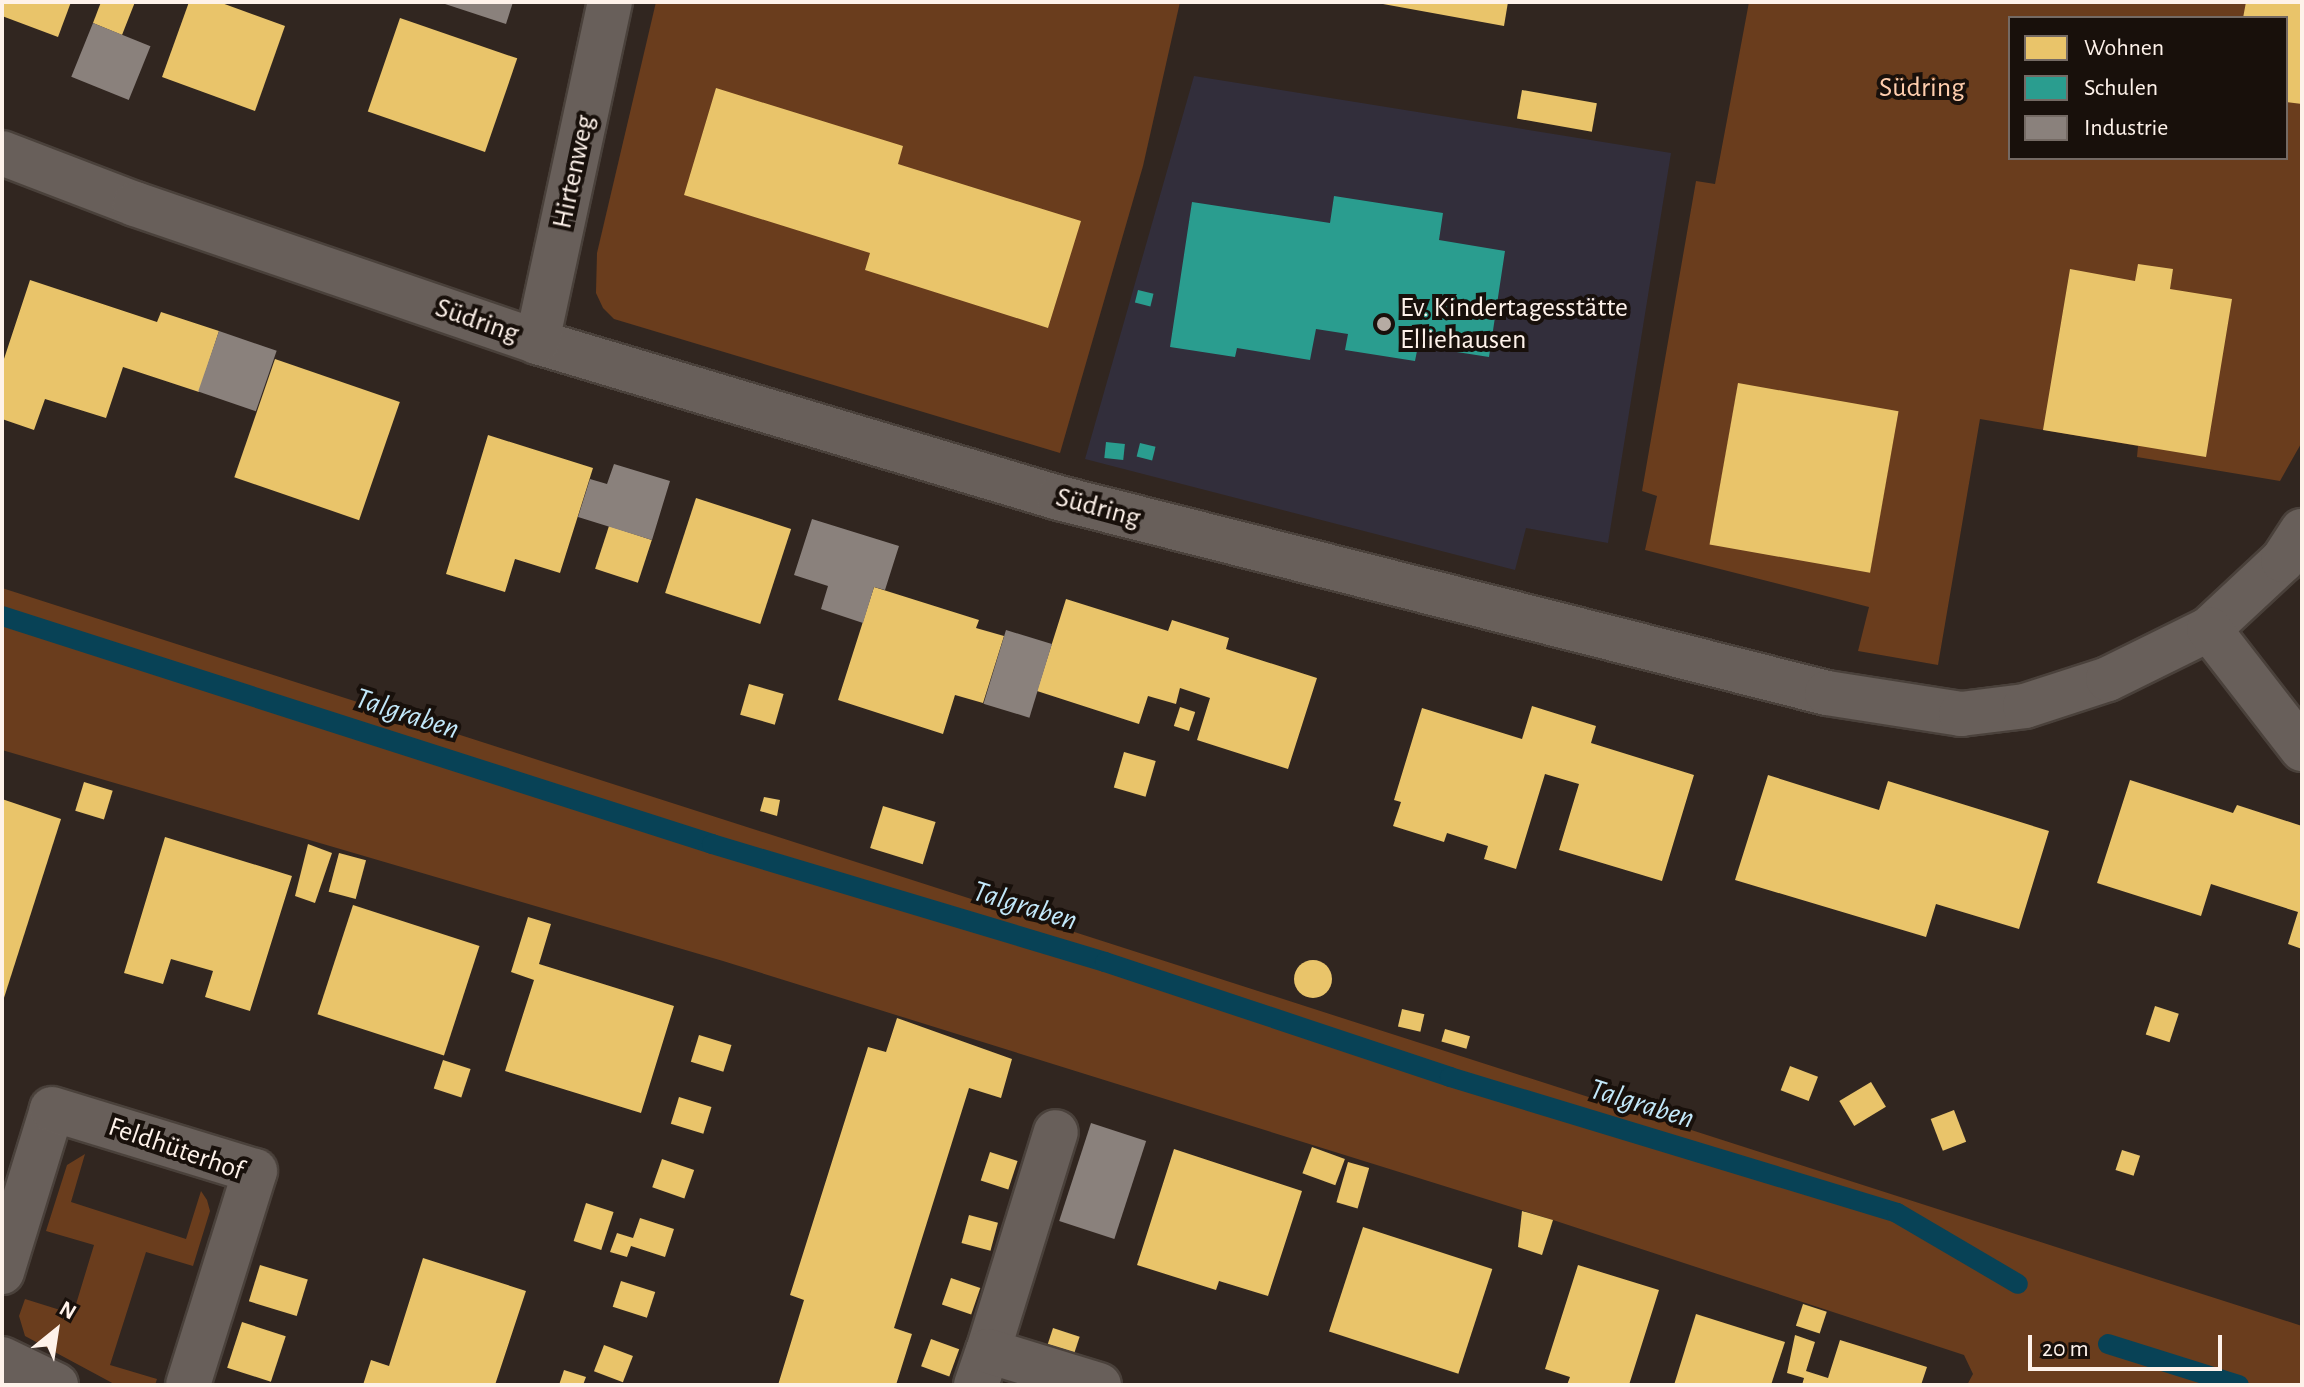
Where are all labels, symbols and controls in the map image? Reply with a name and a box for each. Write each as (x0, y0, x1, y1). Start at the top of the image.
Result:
legend (2008, 16, 2288, 160)
text: Wohnen (2084, 36, 2164, 60)
park label: Südring (1879, 71, 1965, 105)
text: Schulen (2084, 76, 2158, 100)
street label: Hirtenweg (546, 112, 602, 232)
text: Industrie (2084, 116, 2168, 140)
street label: Südring (431, 291, 523, 351)
place label: Ev. Kindertagesstätte Elliehausen (1400, 291, 1628, 357)
marker: Ev. Kindertagesstätte Elliehausen (1375, 315, 1393, 333)
street label: Südring (1052, 481, 1144, 535)
water label: Talgraben (350, 680, 464, 748)
water label: Talgraben (968, 873, 1082, 939)
water label: Talgraben (1585, 1071, 1699, 1137)
street label: Feldhüterhof (104, 1110, 248, 1188)
north arrow (16, 1291, 96, 1371)
text: N (56, 1297, 80, 1324)
scale bar (2032, 1319, 2226, 1369)
text: 20 m (2042, 1337, 2089, 1361)

